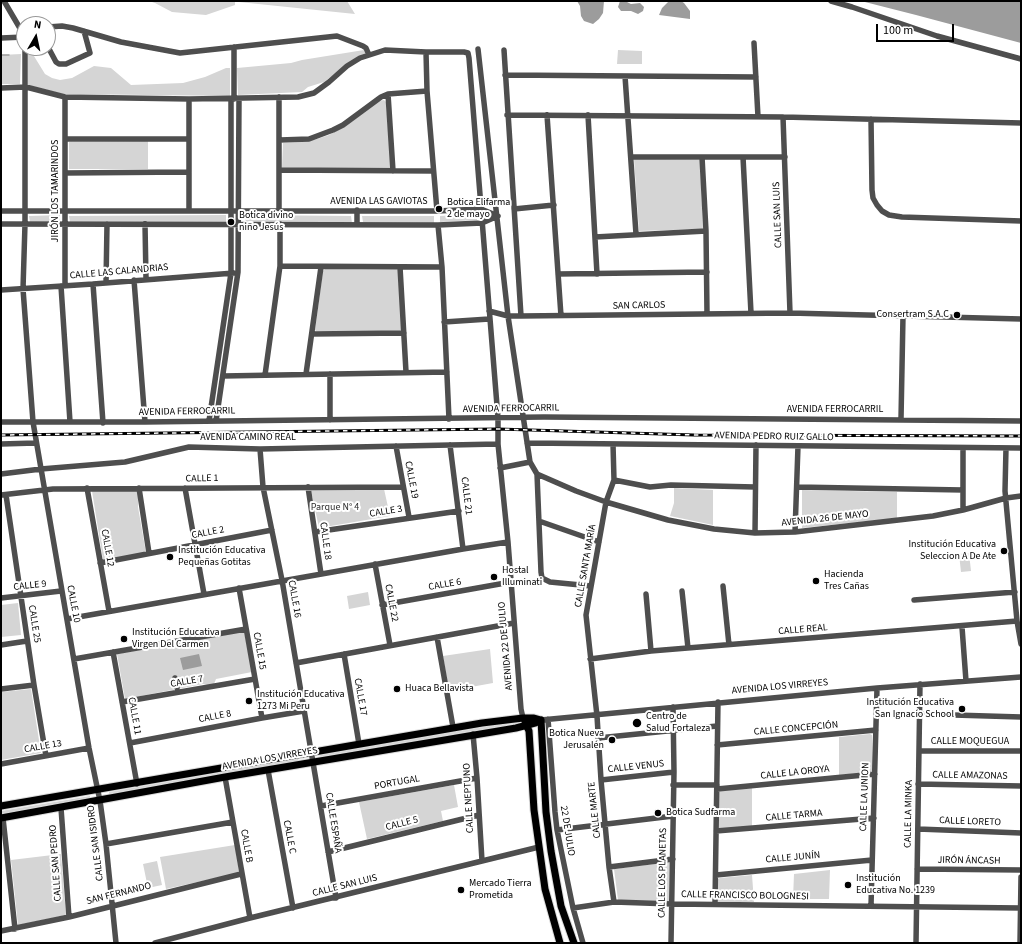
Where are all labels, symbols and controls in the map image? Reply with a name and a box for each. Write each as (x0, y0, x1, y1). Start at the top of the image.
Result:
north arrow (16, 16, 56, 56)
scale bar (878, 16, 956, 42)
text: N (33, 17, 43, 33)
text: 100 m (883, 22, 913, 39)
street label: JIRÓN LOS TAMARINDOS (50, 140, 62, 242)
street label: CALLE SAN LUIS (771, 182, 785, 248)
street label: AVENIDA LAS GAVIOTAS (330, 196, 428, 208)
place label: Botica Elifarma 2 de mayo (447, 197, 510, 220)
marker: Botica Elifarma 2 de mayo (434, 204, 444, 214)
place label: Botica divino niño Jesús (239, 210, 293, 234)
marker: Botica divino niño Jesús (226, 217, 236, 227)
street label: CALLE LAS CALANDRIAS (69, 262, 169, 282)
street label: SAN CARLOS (613, 300, 665, 312)
place label: Consertram S.A.C (876, 309, 949, 321)
marker: Consertram S.A.C (952, 310, 962, 320)
street label: AVENIDA FERROCARRIL (463, 402, 559, 416)
street label: AVENIDA FERROCARRIL (787, 404, 883, 416)
street label: AVENIDA FERROCARRIL (139, 405, 235, 419)
street label: AVENIDA PEDRO RUIZ GALLO (714, 430, 834, 444)
street label: AVENIDA CAMINO REAL (200, 432, 296, 444)
street label: CALLE 19 (401, 460, 421, 500)
street label: CALLE 1 (185, 473, 219, 485)
street label: CALLE 21 (458, 476, 474, 516)
park label: Parque N° 4 (311, 502, 359, 514)
street label: CALLE 3 (369, 503, 403, 521)
street label: AVENIDA 26 DE MAYO (781, 508, 869, 530)
street label: CALLE 18 (316, 521, 334, 561)
street label: CALLE SANTA MARÍA (573, 523, 599, 609)
street label: CALLE 2 (191, 524, 225, 542)
street label: CALLE 12 (98, 528, 116, 568)
place label: Institución Educativa Seleccion A De Ate (908, 539, 996, 562)
place label: Institución Educativa Pequeñas Gotitas (178, 545, 266, 568)
marker: Institución Educativa Seleccion A De Ate (999, 546, 1009, 556)
marker: Institución Educativa Pequeñas Gotitas (165, 552, 175, 562)
place label: Hostal Illuminati (502, 565, 542, 588)
place label: Hacienda Tres Cañas (824, 569, 869, 592)
marker: Hostal Illuminati (489, 572, 499, 582)
street label: CALLE 6 (428, 576, 462, 594)
marker: Hacienda Tres Cañas (811, 576, 821, 586)
street label: CALLE 9 (13, 578, 47, 594)
street label: CALLE 16 (285, 579, 303, 619)
street label: CALLE 22 (381, 583, 401, 623)
street label: CALLE 10 (63, 584, 83, 624)
street label: AVENIDA 22 DE JULIO (496, 601, 516, 691)
street label: CALLE 25 (25, 604, 43, 644)
street label: CALLE REAL (778, 622, 828, 638)
place label: Institución Educativa Virgen Del Carmen (132, 627, 220, 650)
street label: CALLE 15 (250, 631, 268, 671)
marker: Institución Educativa Virgen Del Carmen (119, 634, 129, 644)
street label: CALLE 7 (170, 673, 204, 691)
street label: CALLE 17 (351, 677, 369, 717)
street label: AVENIDA LOS VIRREYES (731, 677, 829, 697)
place label: Huaca Bellavista (405, 683, 474, 695)
marker: Huaca Bellavista (392, 684, 402, 694)
place label: Institución Educativa 1273 Mi Peru (257, 689, 345, 712)
street label: CALLE 11 (125, 696, 143, 736)
marker: Institución Educativa 1273 Mi Peru (244, 696, 254, 706)
place label: Institución Educativa San Ignacio School (866, 697, 954, 720)
marker: Institución Educativa San Ignacio School (957, 704, 967, 714)
street label: CALLE 8 (198, 708, 232, 726)
place label: Centro de Salud Fortaleza (646, 711, 710, 734)
marker: Centro de Salud Fortaleza (631, 717, 643, 729)
street label: CALLE CONCEPCIÓN (753, 719, 839, 739)
place label: Botica Nueva Jerusalén (549, 728, 604, 752)
marker: Botica Nueva Jerusalén (607, 735, 617, 745)
street label: CALLE MOQUEGUA (931, 736, 1009, 748)
street label: CALLE 13 (23, 738, 63, 756)
street label: AVENIDA LOS VIRREYES (221, 745, 319, 773)
street label: CALLE VENUS (607, 758, 665, 776)
street label: CALLE LA UNION (858, 762, 872, 832)
street label: CALLE NEPTUNO (461, 763, 477, 833)
street label: CALLE LA OROYA (760, 763, 830, 783)
street label: CALLE AMAZONAS (932, 769, 1008, 783)
street label: PORTUGAL (373, 773, 421, 793)
street label: CALLE LA MINKA (902, 780, 916, 848)
street label: CALLE MARTE (586, 781, 604, 839)
street label: CALLE ESPAÑA (322, 792, 344, 854)
street label: CALLE SAN ISIDRO (85, 804, 107, 882)
street label: 22 DE JULIO (557, 805, 577, 857)
place label: Botica Sudfarma (666, 807, 735, 819)
marker: Botica Sudfarma (653, 808, 663, 818)
street label: CALLE TARMA (765, 808, 823, 824)
street label: CALLE 5 (384, 814, 420, 834)
street label: CALLE LORETO (939, 815, 1001, 829)
street label: CALLE C (280, 819, 298, 855)
street label: CALLE SAN PEDRO (47, 824, 65, 902)
street label: CALLE B (237, 828, 255, 864)
street label: CALLE LOS PLANETAS (656, 828, 670, 918)
street label: CALLE JUNÍN (765, 850, 821, 866)
street label: JIRÓN ÁNCASH (937, 854, 1001, 868)
street label: CALLE SAN LUIS (311, 872, 379, 900)
place label: Institución Educativa No. 1239 (856, 873, 935, 896)
place label: Mercado Tierra Prometida (469, 878, 532, 902)
street label: SAN FERNANDO (85, 880, 153, 908)
marker: Institución Educativa No. 1239 (843, 880, 853, 890)
marker: Mercado Tierra Prometida (456, 885, 466, 895)
street label: CALLE FRANCISCO BOLOGNESI (681, 889, 809, 903)

